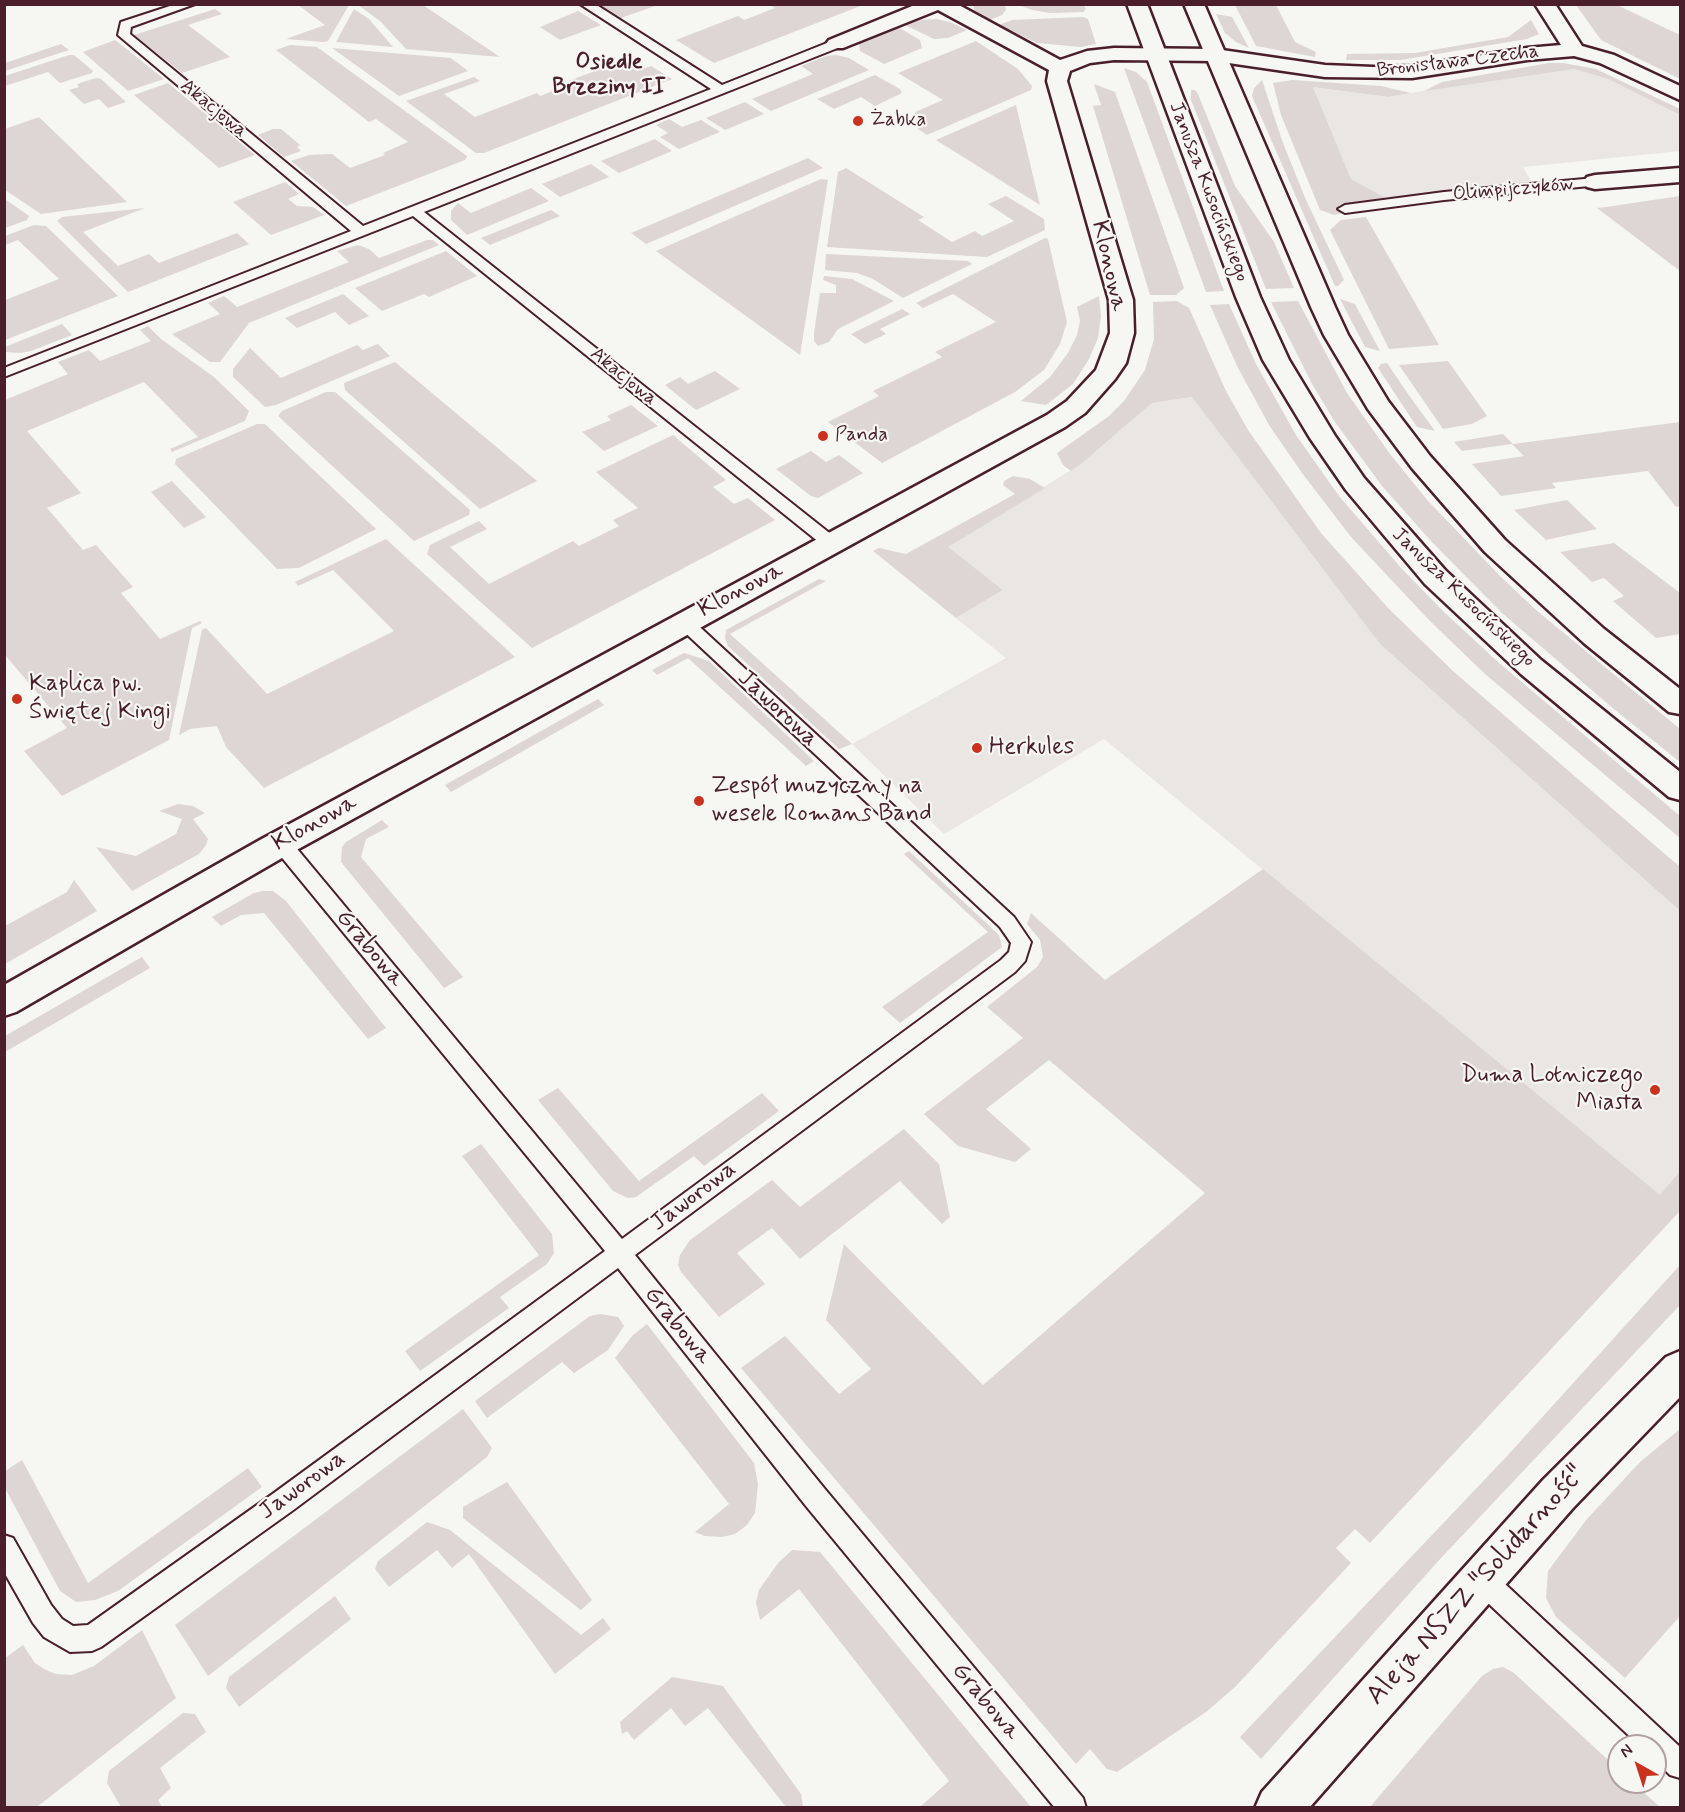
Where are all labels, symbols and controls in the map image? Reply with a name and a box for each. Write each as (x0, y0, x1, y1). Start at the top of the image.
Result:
street label: Bronisława Czecha (1376, 40, 1540, 84)
district label: Osiedle Brzeziny II (552, 50, 666, 101)
street label: Akacjowa (175, 75, 251, 143)
street label: Janusza Kusocińskiego (1163, 99, 1253, 285)
place label: Żabka (870, 109, 926, 133)
marker: Żabka (851, 114, 865, 128)
street label: Olimpijczyków (1452, 173, 1574, 207)
street label: Klonowa (1084, 218, 1132, 314)
street label: Akacjowa (585, 343, 661, 411)
place label: Panda (835, 424, 888, 448)
marker: Panda (816, 429, 830, 443)
street label: Janusza Kusocińskiego (1386, 523, 1540, 673)
street label: Klonowa (694, 557, 788, 625)
street label: Jaworowa (731, 664, 823, 754)
place label: Kaplica pw. Świętej Kingi (29, 671, 171, 727)
marker: Kaplica pw. Świętej Kingi (10, 692, 24, 706)
place label: Herkules (989, 734, 1074, 762)
marker: Herkules (970, 741, 984, 755)
place label: Zespół muzyczny na wesele Romans Band (711, 773, 932, 829)
street label: Klonowa (268, 789, 362, 859)
marker: Zespół muzyczny na wesele Romans Band (692, 794, 706, 808)
street label: Grabowa (328, 905, 410, 993)
place label: Duma Lotniczego Miasta (1461, 1062, 1643, 1118)
marker: Duma Lotniczego Miasta (1648, 1083, 1662, 1097)
street label: Jaworowa (645, 1155, 743, 1239)
street label: Grabowa (637, 1281, 717, 1371)
street label: Jaworowa (254, 1445, 352, 1527)
street label: Aleja NSZZ "Solidarność" (1360, 1459, 1594, 1713)
street label: Grabowa (944, 1658, 1026, 1746)
north arrow (1607, 1734, 1667, 1794)
text: N (1616, 1740, 1637, 1763)

